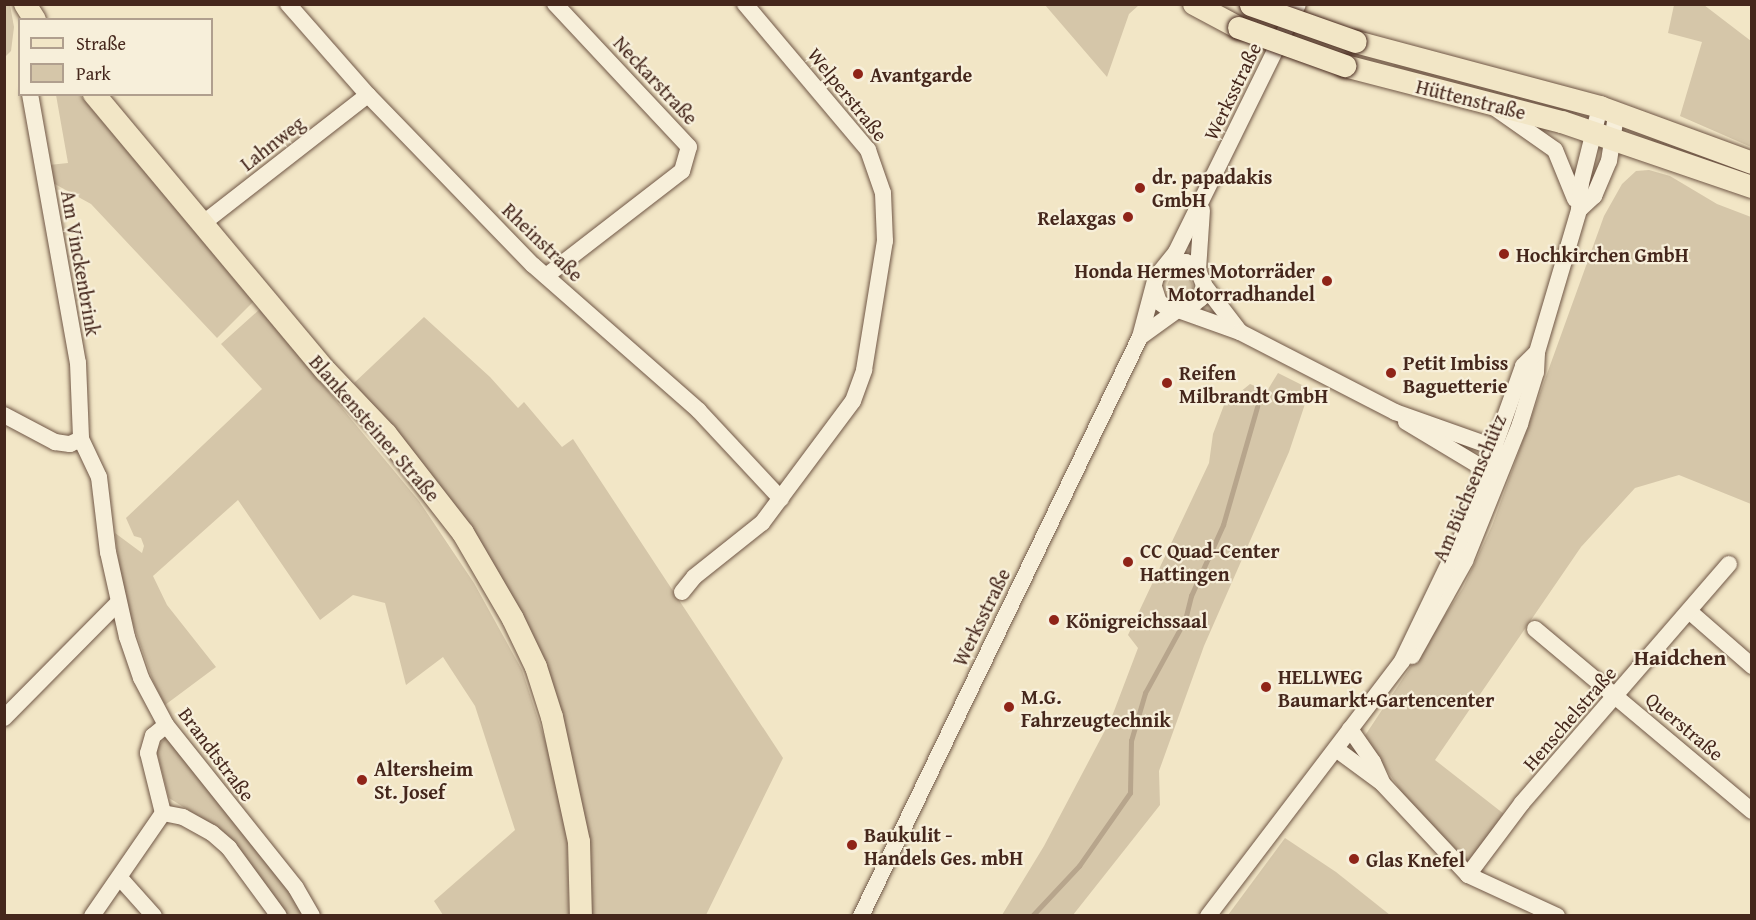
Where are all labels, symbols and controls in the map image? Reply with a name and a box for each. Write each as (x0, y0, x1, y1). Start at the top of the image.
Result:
legend (18, 18, 213, 96)
text: Straße (76, 30, 126, 57)
street label: Neckarstraße (609, 31, 703, 129)
street label: Werksstraße (1198, 38, 1266, 144)
street label: Welperstraße (803, 42, 893, 146)
text: Park (76, 60, 111, 87)
place label: Avantgarde (870, 62, 972, 86)
marker: Avantgarde (851, 67, 865, 81)
street label: Hüttenstraße (1414, 74, 1528, 124)
street label: Lahnweg (235, 111, 309, 175)
place label: dr. papadakis GmbH (1152, 164, 1272, 211)
marker: dr. papadakis GmbH (1133, 181, 1147, 195)
street label: Am Vinckenbrink (56, 188, 106, 338)
street label: Rheinstraße (498, 198, 588, 286)
place label: Relaxgas (1037, 205, 1116, 229)
marker: Relaxgas (1121, 210, 1135, 224)
place label: Hochkirchen GmbH (1516, 242, 1689, 266)
marker: Hochkirchen GmbH (1497, 247, 1511, 261)
place label: Honda Hermes Motorräder Motorradhandel (1075, 258, 1315, 305)
marker: Honda Hermes Motorräder Motorradhandel (1320, 274, 1334, 288)
street label: Blankensteiner Straße (305, 350, 445, 506)
place label: Petit Imbiss Baguetterie (1403, 350, 1508, 397)
place label: Reifen Milbrandt GmbH (1179, 360, 1328, 407)
marker: Petit Imbiss Baguetterie (1384, 366, 1398, 380)
marker: Reifen Milbrandt GmbH (1160, 376, 1174, 390)
street label: Am Büchsenschütz (1427, 411, 1511, 565)
place label: CC Quad-Center Hattingen (1140, 538, 1280, 585)
marker: CC Quad-Center Hattingen (1121, 555, 1135, 569)
street label: Werksstraße (947, 564, 1015, 670)
place label: Königreichssaal (1066, 608, 1207, 632)
marker: Königreichssaal (1047, 613, 1061, 627)
district label: Haidchen (1634, 645, 1726, 671)
street label: Henschelstraße (1517, 661, 1621, 775)
place label: HELLWEG Baumarkt+Gartencenter (1278, 664, 1494, 711)
marker: HELLWEG Baumarkt+Gartencenter (1259, 680, 1273, 694)
place label: M.G. Fahrzeugtechnik (1021, 684, 1171, 731)
street label: Querstraße (1641, 687, 1729, 765)
marker: M.G. Fahrzeugtechnik (1002, 700, 1016, 714)
street label: Brandtstraße (174, 702, 260, 806)
place label: Altersheim St. Josef (374, 756, 473, 803)
marker: Altersheim St. Josef (355, 773, 369, 787)
place label: Baukulit - Handels Ges. mbH (864, 822, 1023, 869)
marker: Baukulit - Handels Ges. mbH (845, 838, 859, 852)
place label: Glas Knefel (1366, 847, 1465, 871)
marker: Glas Knefel (1347, 852, 1361, 866)

